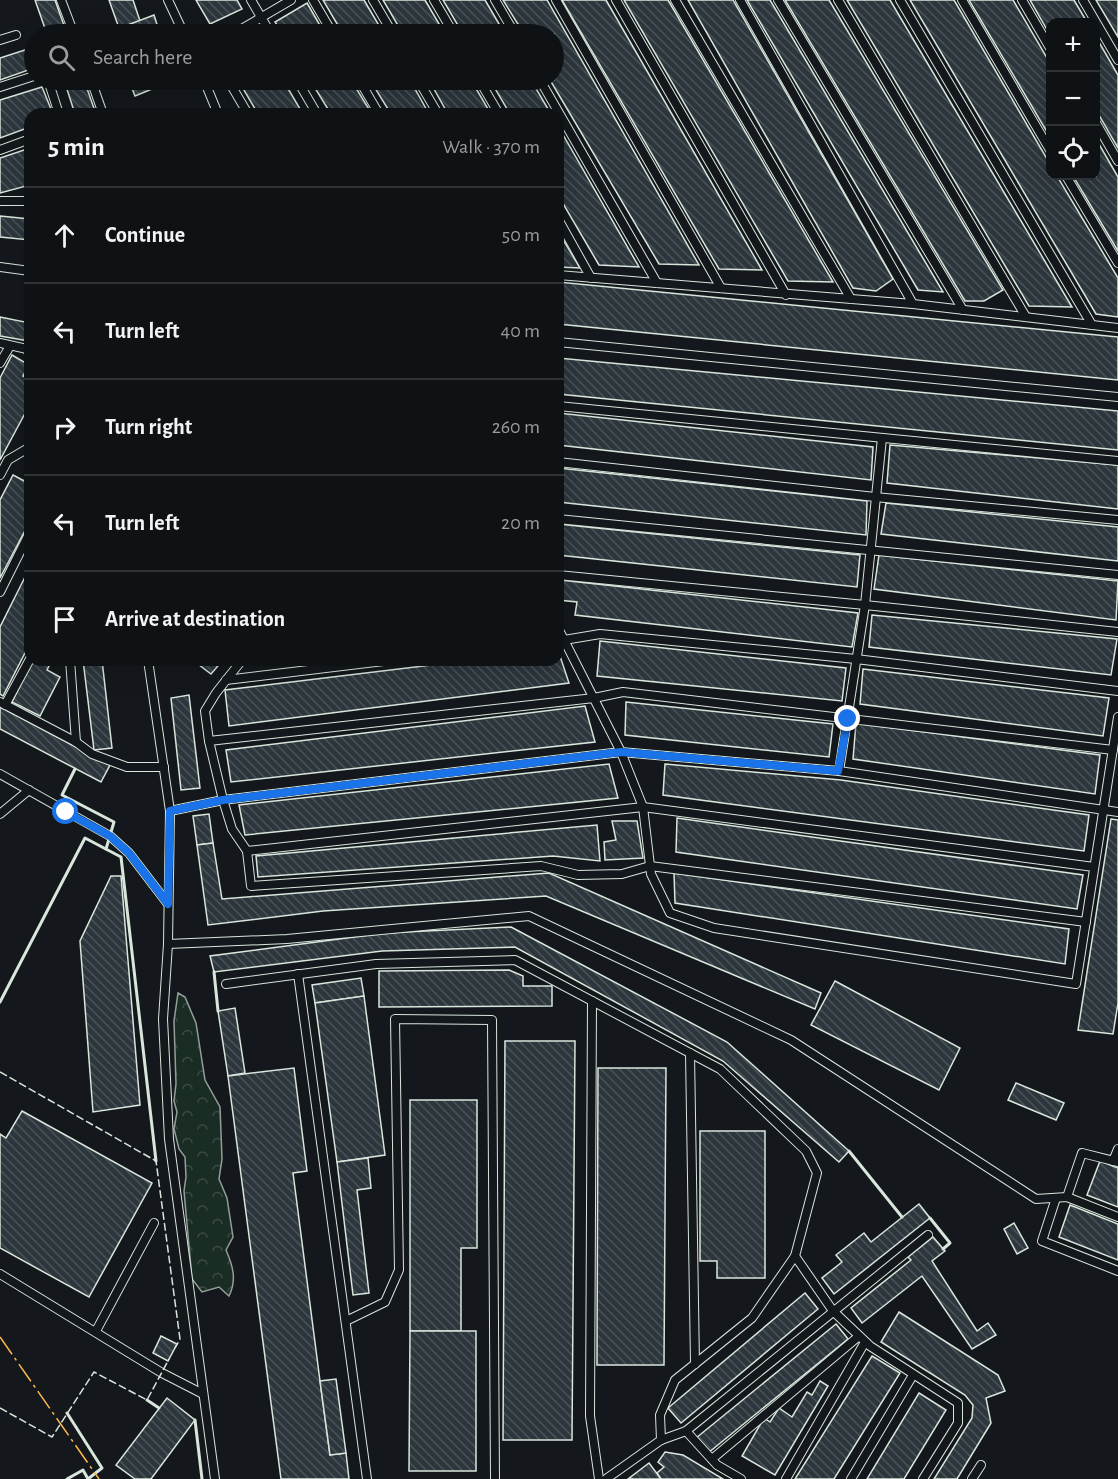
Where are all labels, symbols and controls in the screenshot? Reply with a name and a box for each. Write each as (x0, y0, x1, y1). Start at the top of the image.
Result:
map controls (1046, 18, 1100, 180)
button: + (1046, 18, 1100, 72)
search box (24, 24, 564, 90)
icon: search (45, 41, 78, 74)
text: Search here (93, 46, 192, 68)
button: − (1046, 72, 1100, 126)
button: locate (1046, 126, 1100, 180)
text: 5 min (48, 134, 105, 160)
text: Walk · 370 m (442, 137, 540, 157)
icon: ahead (48, 219, 81, 252)
text: Continue (105, 224, 185, 246)
text: 50 m (502, 225, 540, 245)
icon: left (48, 315, 81, 348)
text: Turn left (105, 320, 179, 342)
text: 40 m (501, 321, 540, 341)
icon: right (48, 411, 81, 444)
text: Turn right (105, 416, 192, 438)
text: 260 m (492, 417, 540, 437)
icon: left (48, 507, 81, 540)
text: Turn left (105, 512, 179, 534)
text: 20 m (501, 513, 540, 533)
icon: arrive (48, 603, 81, 636)
text: Arrive at destination (105, 608, 285, 630)
route end (834, 705, 860, 731)
route start (52, 798, 78, 824)

